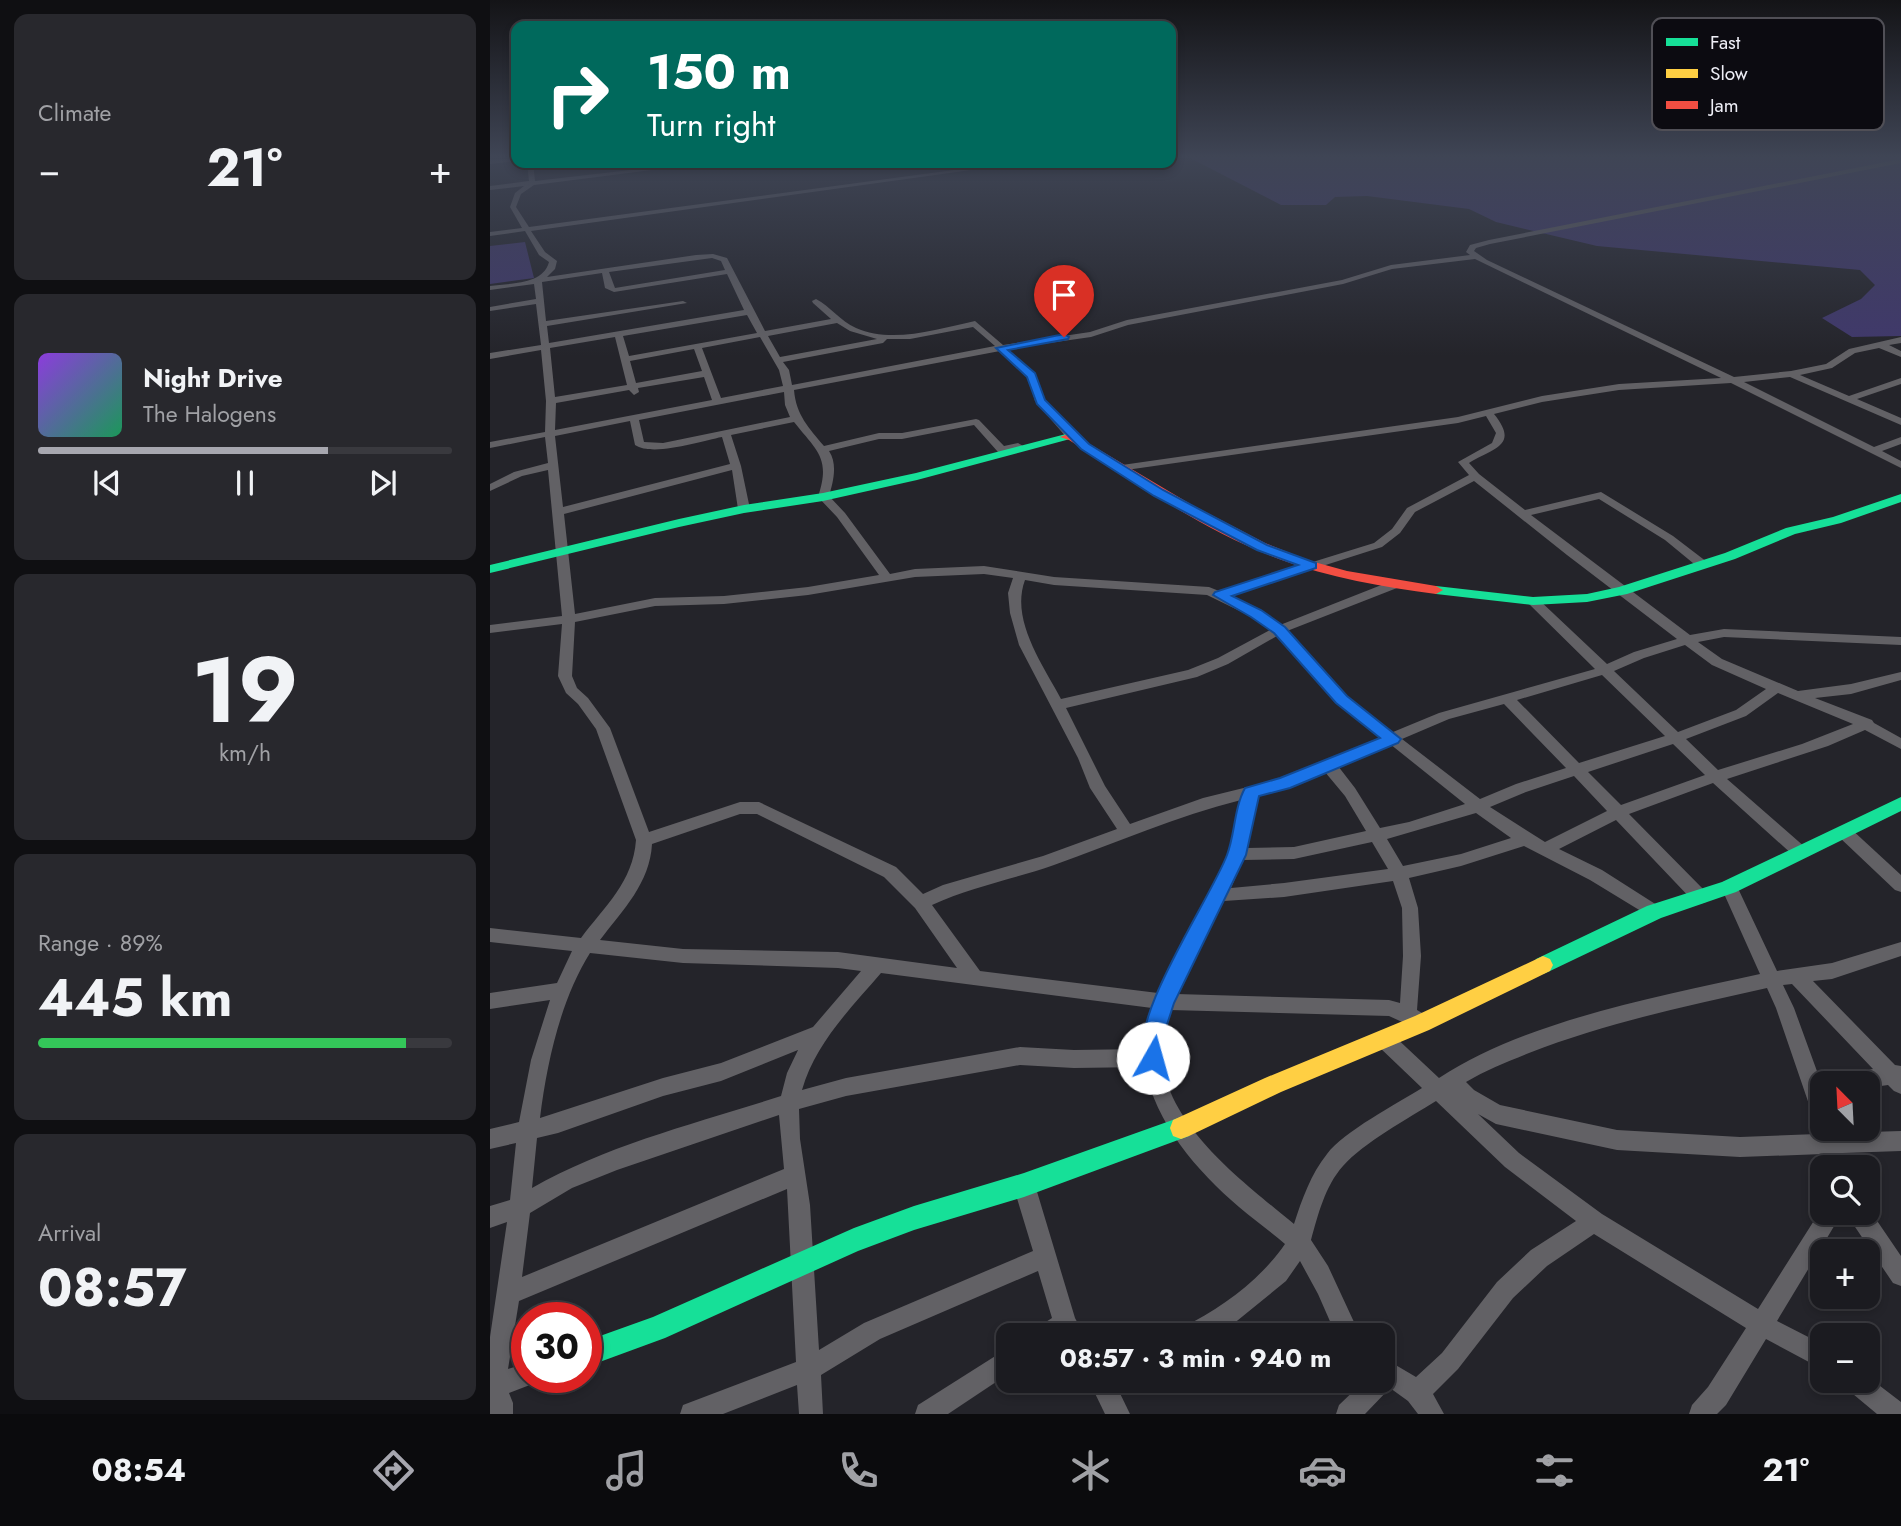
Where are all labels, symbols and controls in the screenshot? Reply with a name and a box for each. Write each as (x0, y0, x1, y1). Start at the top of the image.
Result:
legend (1652, 18, 1884, 130)
text: Fast (1710, 29, 1741, 56)
text: 150 m (647, 37, 791, 107)
icon: right (532, 49, 623, 140)
text: Slow (1710, 60, 1748, 87)
text: Jam (1707, 92, 1739, 119)
text: Climate (38, 96, 111, 130)
text: Turn right (647, 102, 776, 148)
text: 21° (207, 130, 283, 206)
text: − (38, 142, 60, 197)
text: + (429, 142, 452, 197)
pin (1034, 265, 1094, 337)
icon: arrive (1045, 276, 1083, 314)
text: Night Drive (143, 359, 283, 397)
text: The Halogens (143, 397, 276, 431)
icon: previous (88, 464, 126, 502)
icon: pause (226, 464, 264, 502)
icon: next (364, 464, 402, 502)
text: 19 (191, 625, 299, 756)
text: km/h (219, 736, 271, 770)
text: Range · 89% (38, 926, 163, 960)
text: 445 km (38, 960, 232, 1036)
position arrow (1116, 1021, 1190, 1095)
north arrow (1810, 1071, 1880, 1141)
map controls (1810, 1071, 1880, 1393)
button: search (1810, 1155, 1880, 1225)
text: Arrival (38, 1216, 101, 1250)
button: + (1810, 1239, 1880, 1309)
text: 08:57 (38, 1250, 187, 1326)
speed limit sign: 30 (511, 1302, 602, 1393)
button: − (1810, 1323, 1880, 1393)
text: 08:57 · 3 min · 940 m (1060, 1339, 1331, 1377)
icon: directions (369, 1446, 418, 1495)
icon: music (602, 1446, 651, 1495)
icon: phone (834, 1446, 883, 1495)
icon: climate (1066, 1446, 1115, 1495)
icon: car (1298, 1446, 1347, 1495)
icon: filters (1530, 1446, 1579, 1495)
text: 08:54 (92, 1447, 186, 1493)
text: 21° (1763, 1447, 1809, 1493)

